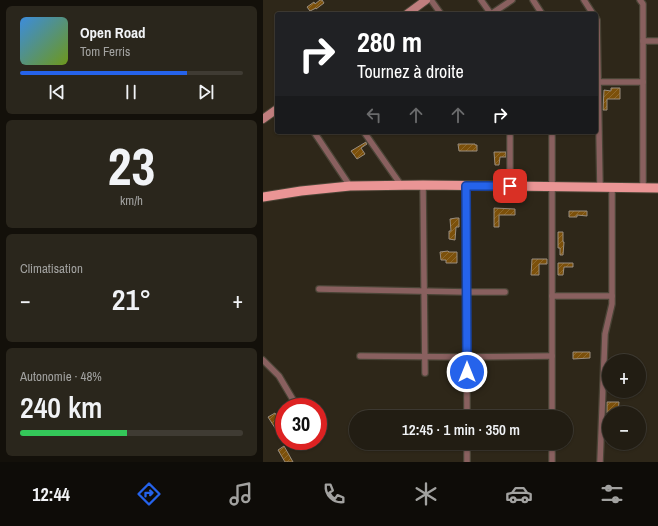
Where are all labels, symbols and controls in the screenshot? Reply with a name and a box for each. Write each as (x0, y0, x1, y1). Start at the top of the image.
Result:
text: Open Road (80, 22, 146, 43)
text: 280 m (357, 23, 422, 61)
icon: right (291, 28, 343, 80)
text: Tom Ferris (80, 43, 130, 60)
text: Tournez à droite (357, 59, 464, 84)
icon: previous (46, 81, 68, 103)
icon: pause (120, 81, 142, 103)
icon: next (195, 81, 217, 103)
icon: left (363, 104, 385, 126)
icon: ahead (405, 104, 427, 126)
icon: ahead (447, 104, 469, 126)
icon: right (489, 104, 511, 126)
text: 23 (108, 131, 155, 201)
pin (493, 169, 527, 203)
icon: arrive (499, 175, 521, 197)
text: km/h (120, 192, 143, 209)
text: Climatisation (20, 260, 83, 277)
text: 21° (112, 279, 151, 319)
text: − (20, 285, 31, 315)
text: + (232, 285, 243, 315)
position arrow (446, 351, 488, 393)
map controls (602, 354, 646, 450)
button: + (602, 354, 646, 398)
text: Autonomie · 48% (20, 368, 102, 385)
text: 240 km (20, 387, 102, 427)
speed limit sign: 30 (275, 398, 327, 450)
button: − (602, 406, 646, 450)
text: 12:45 · 1 min · 350 m (402, 419, 520, 440)
icon: directions (135, 480, 163, 508)
icon: music (227, 480, 255, 508)
icon: phone (320, 480, 348, 508)
icon: climate (412, 480, 440, 508)
icon: car (505, 480, 533, 508)
icon: filters (598, 480, 626, 508)
text: 12:44 (32, 482, 70, 507)

